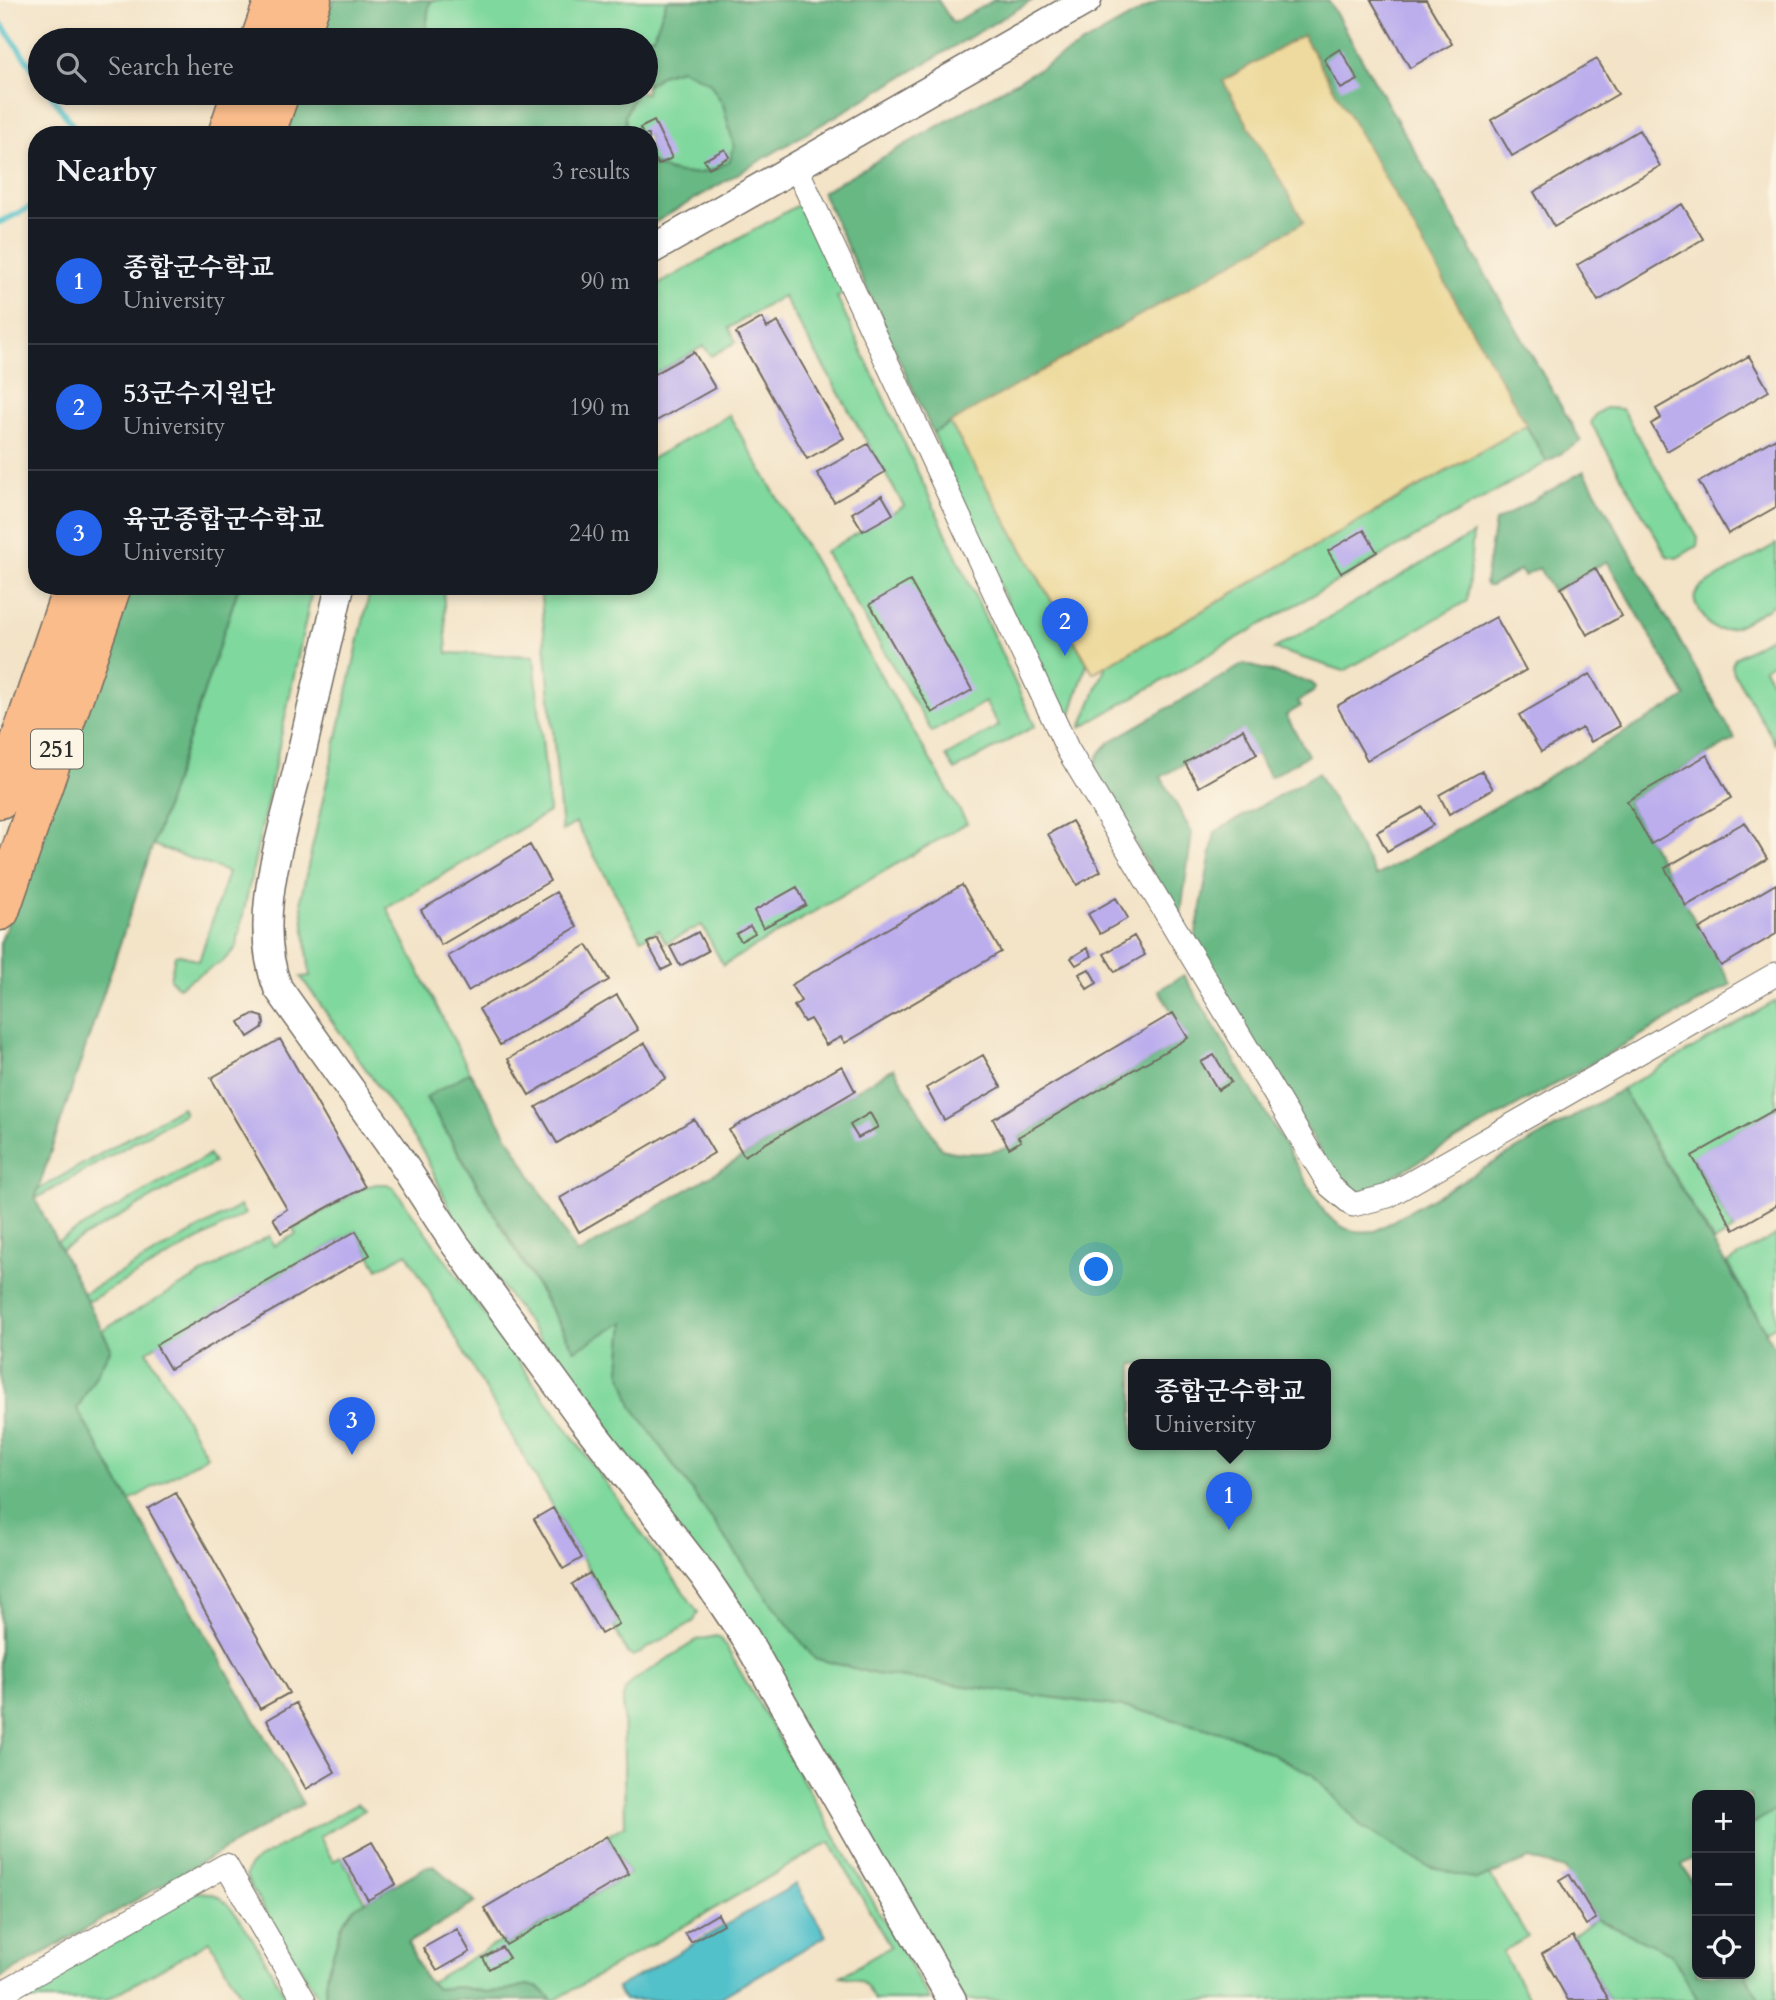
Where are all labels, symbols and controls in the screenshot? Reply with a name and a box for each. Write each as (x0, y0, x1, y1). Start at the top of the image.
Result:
search box (28, 28, 658, 105)
icon: search (52, 48, 90, 86)
text: Search here (108, 49, 234, 84)
text: Nearby (56, 151, 157, 192)
text: 3 results (552, 156, 630, 187)
text: 종합군수학교 (123, 250, 274, 285)
text: 1 (73, 266, 85, 297)
text: 90 m (581, 266, 630, 297)
text: University (123, 285, 225, 316)
text: 53군수지원단 (123, 376, 275, 411)
text: 2 (73, 392, 85, 423)
text: 190 m (569, 392, 630, 423)
text: University (123, 411, 225, 442)
text: 육군종합군수학교 (123, 502, 324, 537)
text: 3 (73, 518, 85, 549)
text: 240 m (569, 518, 630, 549)
text: University (123, 537, 225, 568)
pin: 2 (1042, 598, 1088, 656)
road number: 251 (31, 730, 83, 768)
your location (1079, 1252, 1113, 1286)
popup (1128, 1359, 1331, 1450)
text: 종합군수학교 (1154, 1374, 1305, 1409)
pin: 3 (329, 1397, 375, 1455)
text: University (1154, 1409, 1257, 1440)
pin: 1 (1206, 1472, 1252, 1530)
map controls (1692, 1790, 1755, 1979)
button: + (1692, 1790, 1755, 1853)
button: − (1692, 1853, 1755, 1916)
button: locate (1692, 1916, 1755, 1979)

